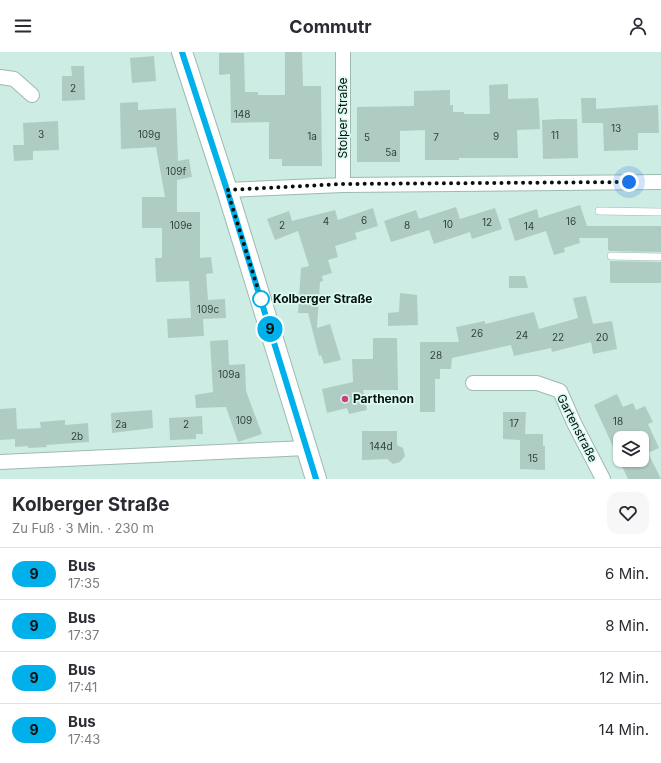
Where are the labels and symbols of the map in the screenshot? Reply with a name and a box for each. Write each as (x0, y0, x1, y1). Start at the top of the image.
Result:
street label: Stolper Straße (335, 77, 350, 159)
house number: 2 (70, 82, 76, 94)
house number: 148 (234, 108, 250, 120)
house number: 13 (611, 122, 621, 134)
house number: 3 (38, 128, 44, 140)
house number: 109g (138, 128, 160, 140)
house number: 11 (551, 129, 559, 141)
house number: 1a (307, 130, 317, 142)
house number: 9 (493, 130, 499, 142)
house number: 5 (364, 131, 370, 143)
house number: 7 (433, 131, 439, 143)
house number: 5a (385, 146, 397, 158)
house number: 109f (166, 165, 186, 177)
your location (619, 172, 639, 192)
house number: 6 (361, 214, 367, 226)
house number: 4 (323, 215, 329, 227)
house number: 16 (566, 215, 576, 227)
house number: 12 (482, 216, 492, 228)
house number: 10 (443, 218, 453, 230)
house number: 109e (170, 219, 192, 231)
house number: 2 (279, 219, 285, 231)
house number: 8 (404, 219, 410, 231)
house number: 14 (524, 220, 534, 232)
marker: Kolberger Straße (252, 290, 270, 308)
place label: Kolberger Straße (273, 291, 373, 306)
house number: 109c (197, 303, 219, 315)
line badge: 9 (257, 316, 283, 342)
house number: 26 (471, 327, 483, 339)
house number: 24 (516, 329, 528, 341)
house number: 22 (552, 331, 564, 343)
house number: 20 (596, 331, 608, 343)
house number: 28 (430, 349, 442, 361)
house number: 109a (218, 368, 240, 380)
place label: Parthenon (353, 391, 414, 406)
street label: Gartenstraße (554, 391, 601, 464)
marker: Parthenon (340, 394, 350, 404)
house number: 109 (236, 414, 252, 426)
house number: 18 (613, 415, 623, 427)
house number: 17 (509, 417, 519, 429)
house number: 2a (115, 418, 127, 430)
house number: 2 (183, 418, 189, 430)
house number: 2b (71, 430, 83, 442)
house number: 144d (369, 440, 393, 452)
house number: 15 (528, 452, 538, 464)

